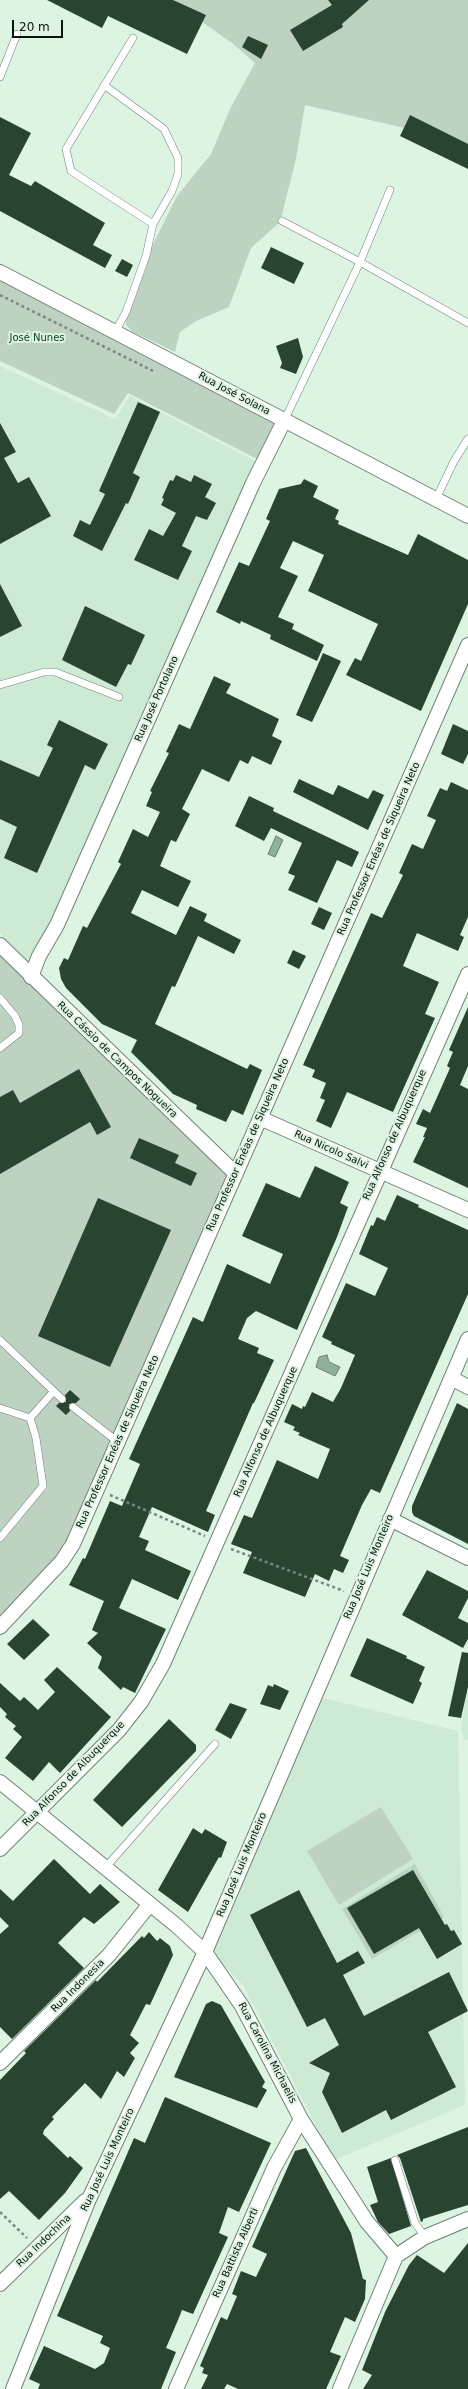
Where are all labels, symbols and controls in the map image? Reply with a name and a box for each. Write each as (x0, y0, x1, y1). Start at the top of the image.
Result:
scale bar (14, 12, 65, 38)
text: 20 m (19, 20, 50, 34)
park label: José Nunes (9, 332, 65, 344)
street label: Rua José Solana (196, 370, 272, 418)
street label: Rua José Portolano (133, 654, 181, 744)
street label: Rua Professor Enéas de Siqueira Neto (335, 761, 423, 937)
street label: Rua Cássio de Campos Nogueira (54, 999, 180, 1121)
street label: Rua Professor Enéas de Siqueira Neto (204, 1057, 292, 1233)
street label: Rua Alfonso de Albuquerque (361, 1068, 429, 1202)
street label: Rua Nicolo Salvi (292, 1128, 370, 1172)
street label: Rua Professor Enéas de Siqueira Neto (74, 1354, 162, 1530)
street label: Rua Alfonso de Albuquerque (232, 1365, 300, 1499)
street label: Rua José Luis Monteiro (341, 1513, 397, 1621)
street label: Rua Alfonso de Albuquerque (20, 1719, 128, 1829)
street label: Rua José Luis Monteiro (214, 1811, 270, 1919)
street label: Rua Indonesia (49, 1957, 107, 2015)
street label: Rua Carolina Michaelis (235, 2000, 299, 2106)
street label: Rua José Luis Monteiro (79, 2106, 137, 2214)
street label: Rua Battista Alberti (211, 2206, 261, 2300)
street label: Rua Indochina (14, 2212, 74, 2270)

